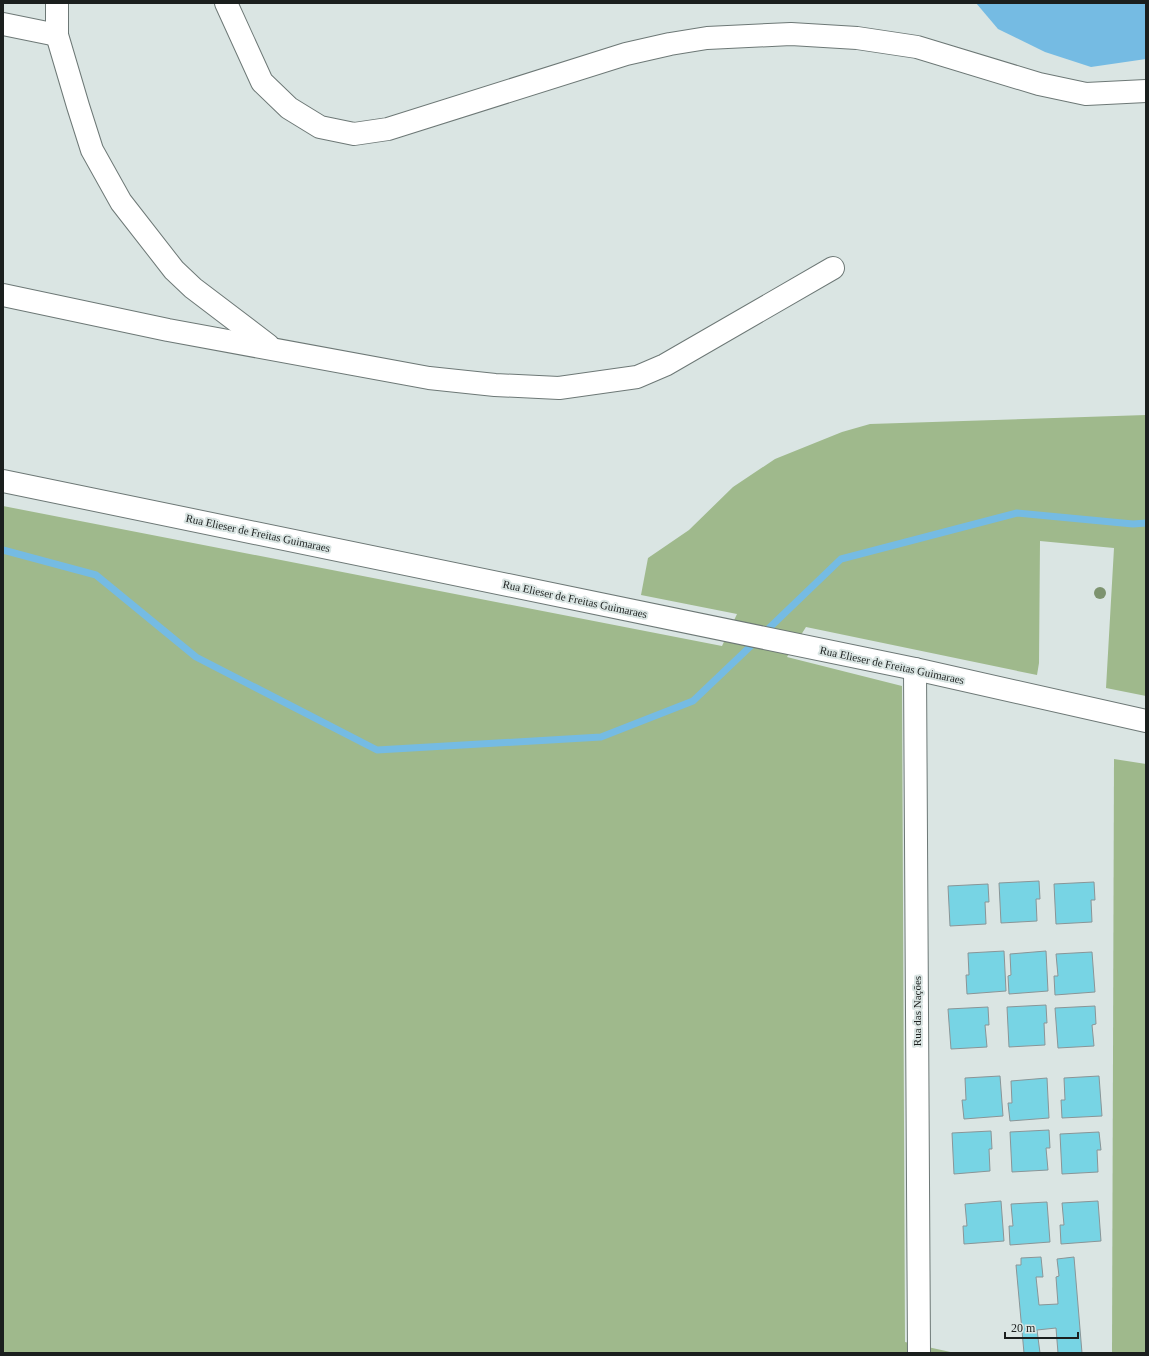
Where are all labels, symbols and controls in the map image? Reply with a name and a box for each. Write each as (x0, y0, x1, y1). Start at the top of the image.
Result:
street label: Rua Elieser de Freitas Guimaraes (185, 512, 331, 554)
street label: Rua Elieser de Freitas Guimaraes (502, 578, 648, 620)
street label: Rua Elieser de Freitas Guimaraes (819, 644, 965, 686)
street label: Rua das Nações (911, 976, 923, 1046)
scale bar (1005, 1314, 1078, 1340)
text: 20 m (1011, 1321, 1036, 1335)

